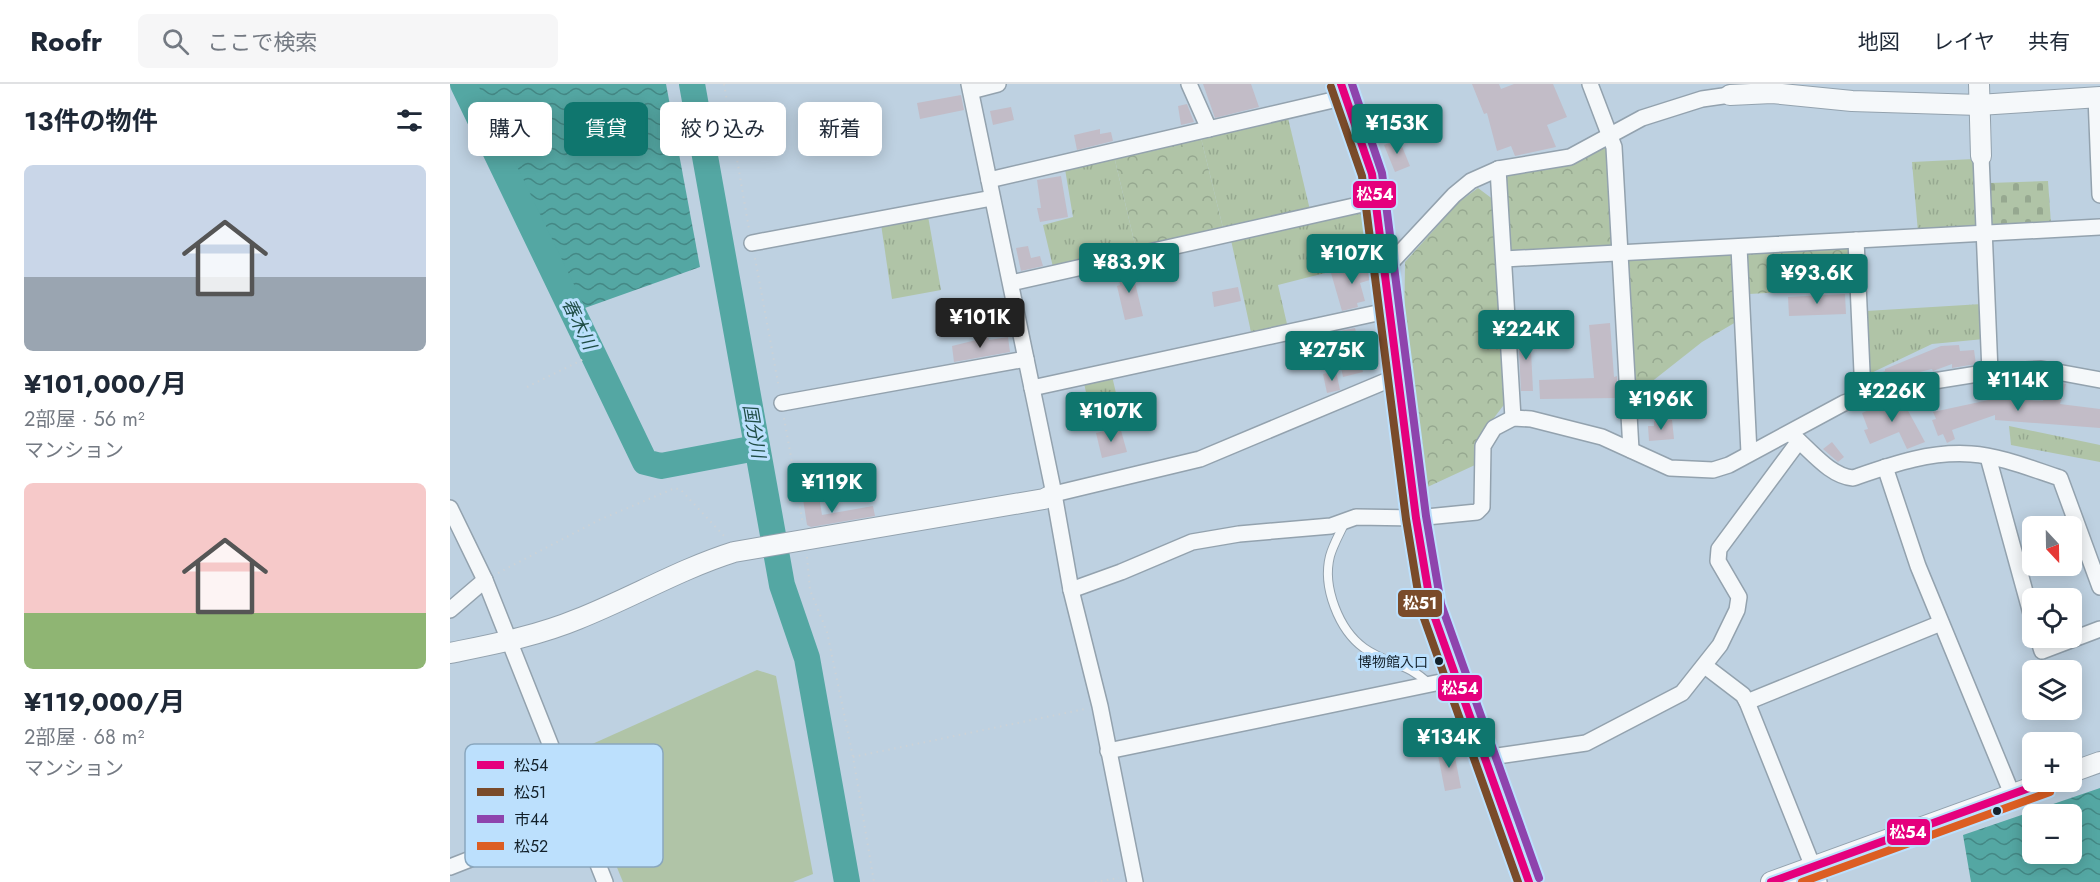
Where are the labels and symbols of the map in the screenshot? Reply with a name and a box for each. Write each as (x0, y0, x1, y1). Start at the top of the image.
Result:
pin: ¥153K (1355, 104, 1439, 155)
line badge: 松54 (1352, 180, 1397, 209)
text: 松54 (1356, 183, 1394, 206)
pin: ¥107K (1310, 234, 1394, 285)
pin: ¥83.9K (1080, 243, 1178, 294)
pin: ¥93.6K (1768, 254, 1866, 305)
water label: 春木川 (555, 294, 603, 356)
pin: ¥101K (938, 298, 1022, 349)
pin: ¥224K (1484, 310, 1568, 361)
pin: ¥275K (1290, 331, 1374, 382)
pin: ¥114K (1976, 361, 2060, 412)
pin: ¥226K (1850, 372, 1934, 423)
pin: ¥196K (1619, 380, 1703, 431)
pin: ¥107K (1069, 392, 1153, 443)
water label: 国分川 (737, 402, 772, 462)
pin: ¥119K (790, 463, 874, 514)
north arrow (2022, 516, 2082, 576)
line badge: 松51 (1397, 589, 1443, 618)
text: 松51 (1403, 592, 1437, 615)
place label: 博物館入口 (1358, 652, 1428, 672)
marker: 博物館入口 (1433, 655, 1445, 667)
line badge: 松54 (1437, 674, 1483, 702)
text: 松54 (1441, 677, 1479, 700)
pin: ¥134K (1407, 718, 1491, 769)
legend (465, 744, 663, 867)
text: 松54 (514, 754, 548, 777)
text: 松51 (514, 781, 546, 804)
unlabelled marker (1991, 805, 2003, 817)
text: 市44 (514, 808, 549, 831)
line badge: 松54 (1886, 818, 1931, 846)
text: 松54 (1889, 821, 1927, 844)
text: 松52 (514, 835, 548, 858)

